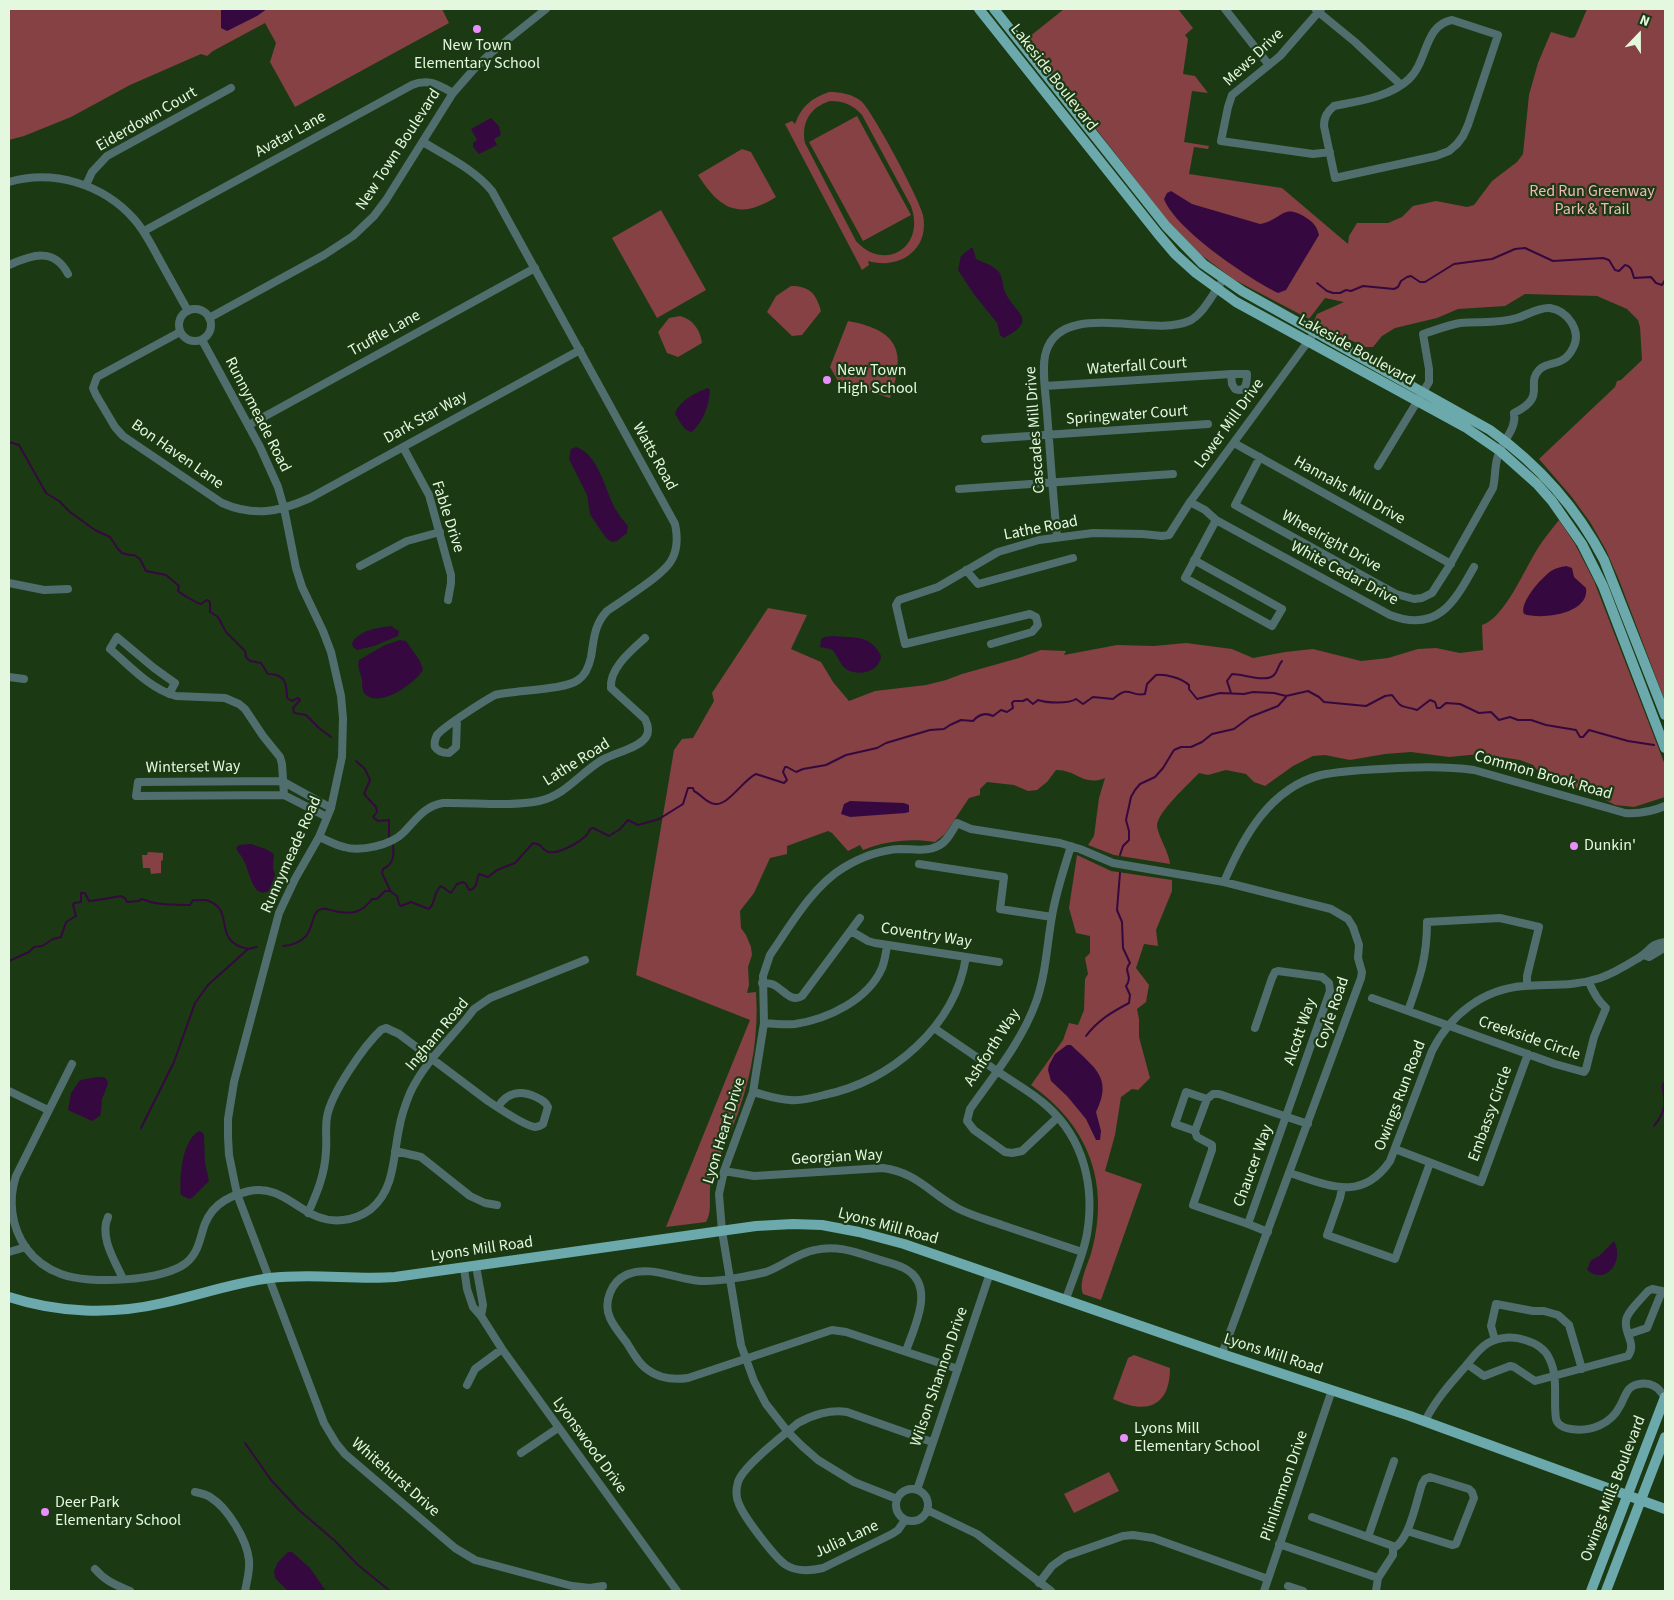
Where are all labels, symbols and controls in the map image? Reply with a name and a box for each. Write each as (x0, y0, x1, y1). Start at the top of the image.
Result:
north arrow (1614, 10, 1664, 60)
text: N (1637, 10, 1653, 32)
street label: Lakeside Boulevard (1005, 21, 1101, 135)
marker: New Town Elementary School (471, 23, 483, 35)
street label: Mews Drive (1220, 25, 1288, 91)
place label: New Town Elementary School (414, 36, 540, 74)
street label: Eiderdown Court (93, 83, 201, 157)
street label: New Town Boulevard (353, 86, 445, 214)
street label: Avatar Lane (252, 108, 330, 162)
park label: Red Run Greenway Park & Trail (1529, 182, 1655, 220)
street label: Truffle Lane (346, 306, 424, 362)
street label: Lakeside Boulevard (1294, 311, 1418, 391)
street label: Runnymeade Road (220, 354, 294, 476)
street label: Waterfall Court (1086, 354, 1188, 380)
place label: New Town High School (837, 361, 917, 399)
street label: Cascades Mill Drive (1022, 366, 1050, 494)
marker: New Town High School (821, 374, 833, 386)
street label: Lower Mill Drive (1191, 376, 1269, 472)
street label: Dark Star Way (381, 387, 471, 449)
street label: Springwater Court (1065, 402, 1189, 430)
street label: Bon Haven Lane (127, 416, 227, 494)
street label: Watts Road (627, 420, 681, 494)
street label: Hannahs Mill Drive (1290, 452, 1408, 530)
street label: Fable Drive (426, 479, 468, 555)
street label: Wheelright Drive (1278, 507, 1384, 577)
street label: Lathe Road (1002, 512, 1080, 546)
street label: White Cedar Drive (1287, 538, 1401, 610)
street label: Lathe Road (540, 735, 614, 791)
street label: Common Brook Road (1472, 747, 1614, 805)
street label: Winterset Way (145, 758, 241, 778)
street label: Runnymeade Road (258, 793, 326, 917)
place label: Dunkin' (1584, 836, 1636, 856)
marker: Dunkin' (1568, 840, 1580, 852)
street label: Coventry Way (879, 919, 973, 953)
street label: Coyle Road (1312, 975, 1354, 1051)
street label: Ingham Road (402, 995, 474, 1075)
street label: Alcott Way (1281, 996, 1321, 1068)
street label: Ashforth Way (961, 1006, 1025, 1090)
street label: Creekside Circle (1475, 1013, 1583, 1065)
street label: Owings Run Road (1371, 1038, 1431, 1154)
street label: Embassy Circle (1465, 1064, 1517, 1164)
street label: Lyon Heart Drive (700, 1075, 750, 1187)
street label: Chaucer Way (1230, 1122, 1278, 1210)
street label: Georgian Way (791, 1146, 883, 1170)
street label: Lyons Mill Road (836, 1204, 940, 1250)
street label: Lyons Mill Road (430, 1233, 534, 1267)
street label: Wilson Shannon Drive (907, 1305, 973, 1449)
street label: Lyons Mill Road (1221, 1330, 1325, 1380)
street label: Lyonswood Drive (548, 1394, 630, 1498)
street label: Owings Mills Boulevard (1577, 1413, 1651, 1565)
place label: Lyons Mill Elementary School (1134, 1419, 1260, 1457)
street label: Plinlimmon Drive (1257, 1428, 1313, 1544)
marker: Lyons Mill Elementary School (1118, 1432, 1130, 1444)
street label: Whitehurst Drive (347, 1434, 443, 1522)
place label: Deer Park Elementary School (55, 1493, 181, 1531)
marker: Deer Park Elementary School (39, 1506, 51, 1518)
street label: Julia Lane (812, 1517, 882, 1563)

